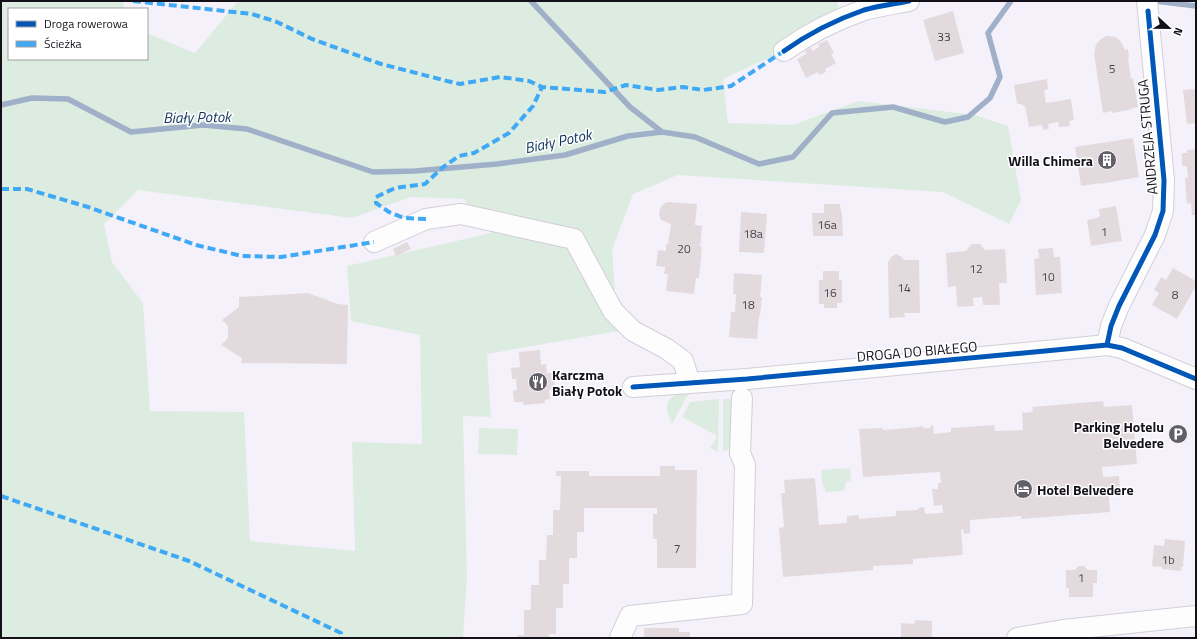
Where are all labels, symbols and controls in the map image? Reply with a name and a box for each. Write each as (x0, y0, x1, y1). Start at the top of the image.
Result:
legend (8, 8, 148, 60)
north arrow (1149, 8, 1189, 48)
text: Droga rowerowa (44, 14, 128, 33)
text: N (1169, 25, 1187, 38)
house number: 33 (937, 27, 951, 46)
text: Ścieżka (44, 34, 82, 53)
house number: 5 (1109, 59, 1116, 78)
street label: ANDRZEJA STRUGA (1131, 78, 1163, 196)
water label: Biały Potok (163, 105, 233, 129)
water label: Biały Potok (522, 122, 596, 159)
building icon: Willa Chimera (1096, 149, 1118, 171)
place label: Willa Chimera (1008, 150, 1093, 171)
house number: 16a (817, 215, 837, 234)
house number: 1 (1101, 222, 1107, 241)
house number: 18a (743, 224, 763, 243)
house number: 20 (677, 239, 691, 258)
house number: 12 (969, 259, 983, 278)
house number: 10 (1041, 267, 1055, 286)
house number: 14 (897, 278, 911, 297)
house number: 16 (823, 283, 837, 302)
house number: 8 (1172, 285, 1179, 304)
house number: 18 (741, 295, 755, 314)
street label: DROGA DO BIAŁEGO (856, 335, 978, 367)
place label: Karczma Biały Potok (552, 364, 623, 401)
restaurant icon: Karczma Biały Potok (527, 371, 549, 393)
place label: Parking Hotelu Belvedere (1074, 416, 1164, 453)
parking icon: Parking Hotelu Belvedere (1167, 423, 1189, 445)
hotel icon: Hotel Belvedere (1012, 478, 1034, 500)
place label: Hotel Belvedere (1037, 479, 1134, 500)
house number: 7 (674, 539, 680, 558)
house number: 1b (1161, 550, 1175, 569)
house number: 1 (1078, 568, 1084, 587)

